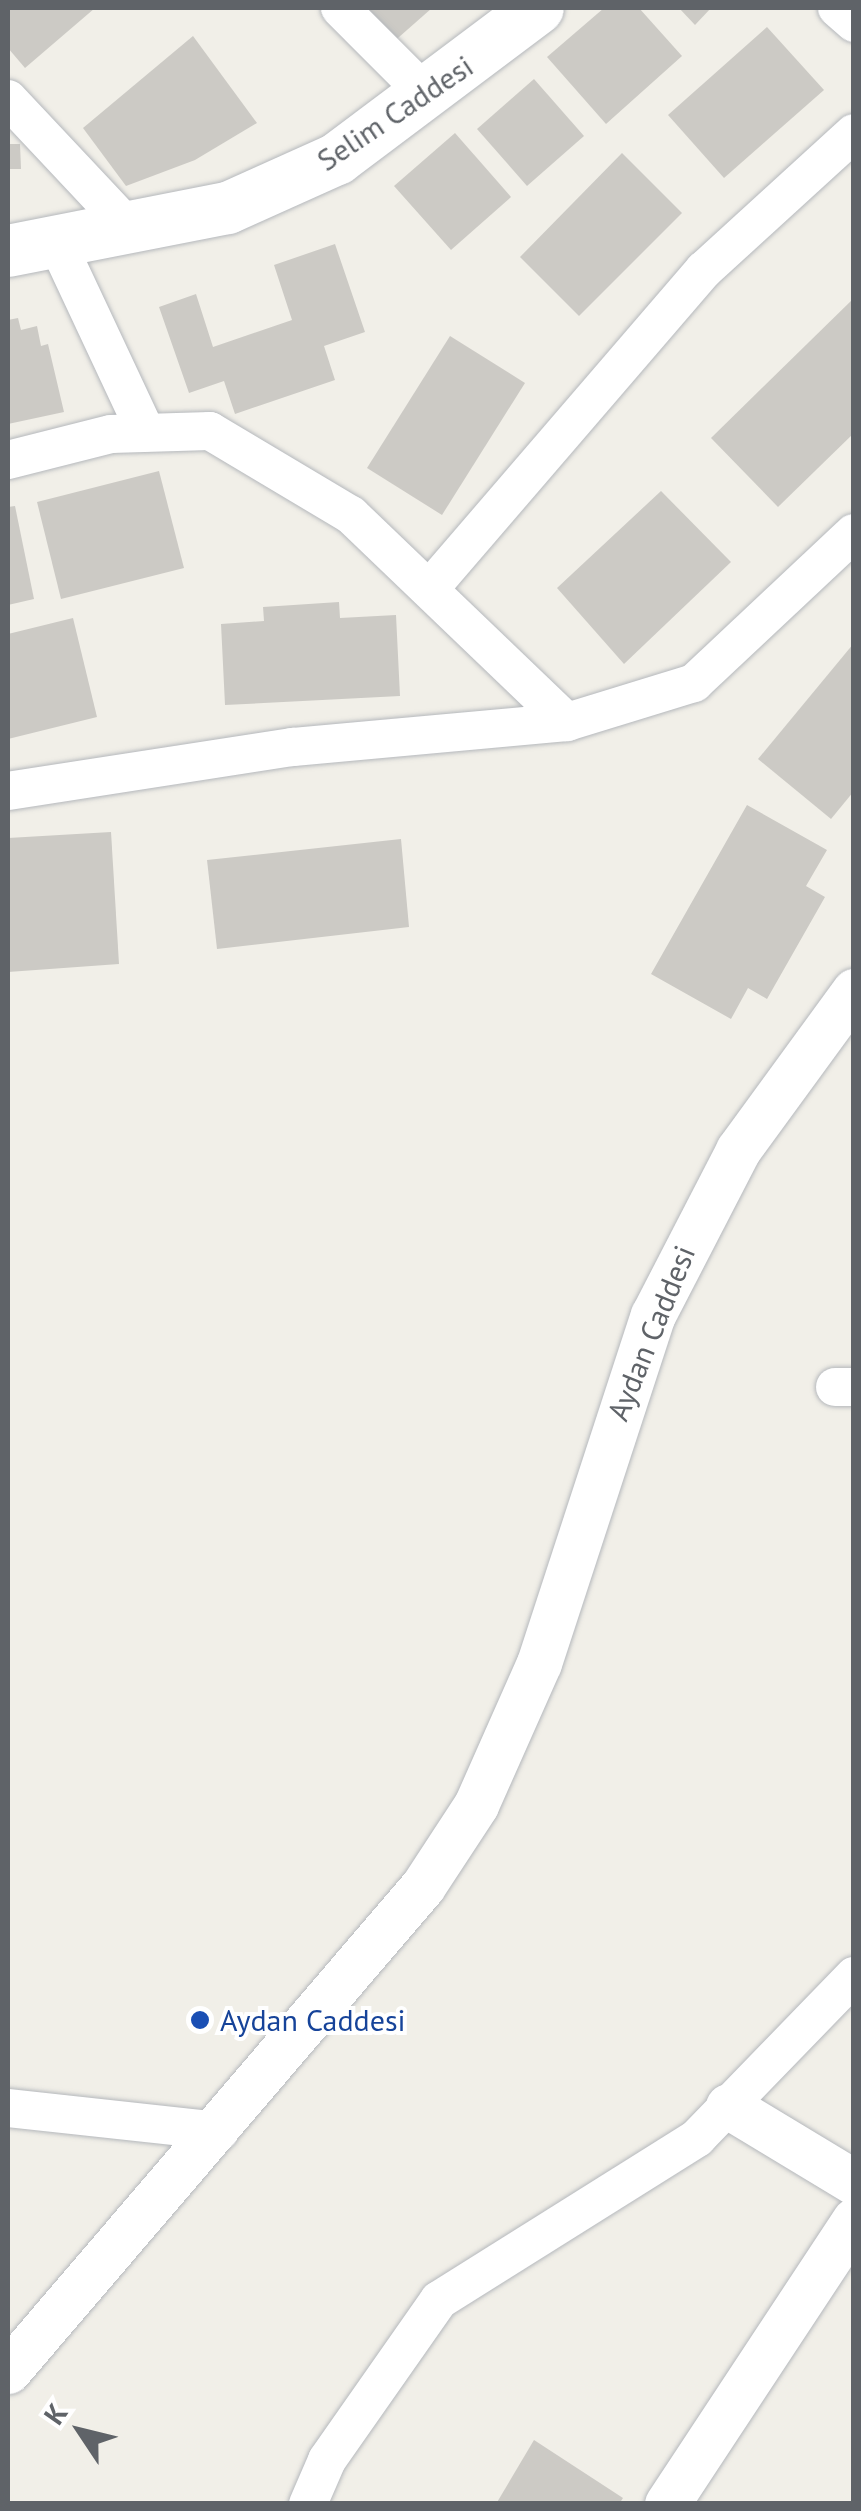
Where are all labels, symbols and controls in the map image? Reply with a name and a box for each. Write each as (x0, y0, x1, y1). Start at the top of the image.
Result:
street label: Selim Caddesi (310, 48, 480, 178)
street label: Aydan Caddesi (600, 1240, 702, 1426)
place label: Aydan Caddesi (220, 2002, 406, 2038)
marker: Aydan Caddesi (189, 2009, 211, 2031)
north arrow (30, 2381, 130, 2481)
text: K (35, 2396, 75, 2431)

